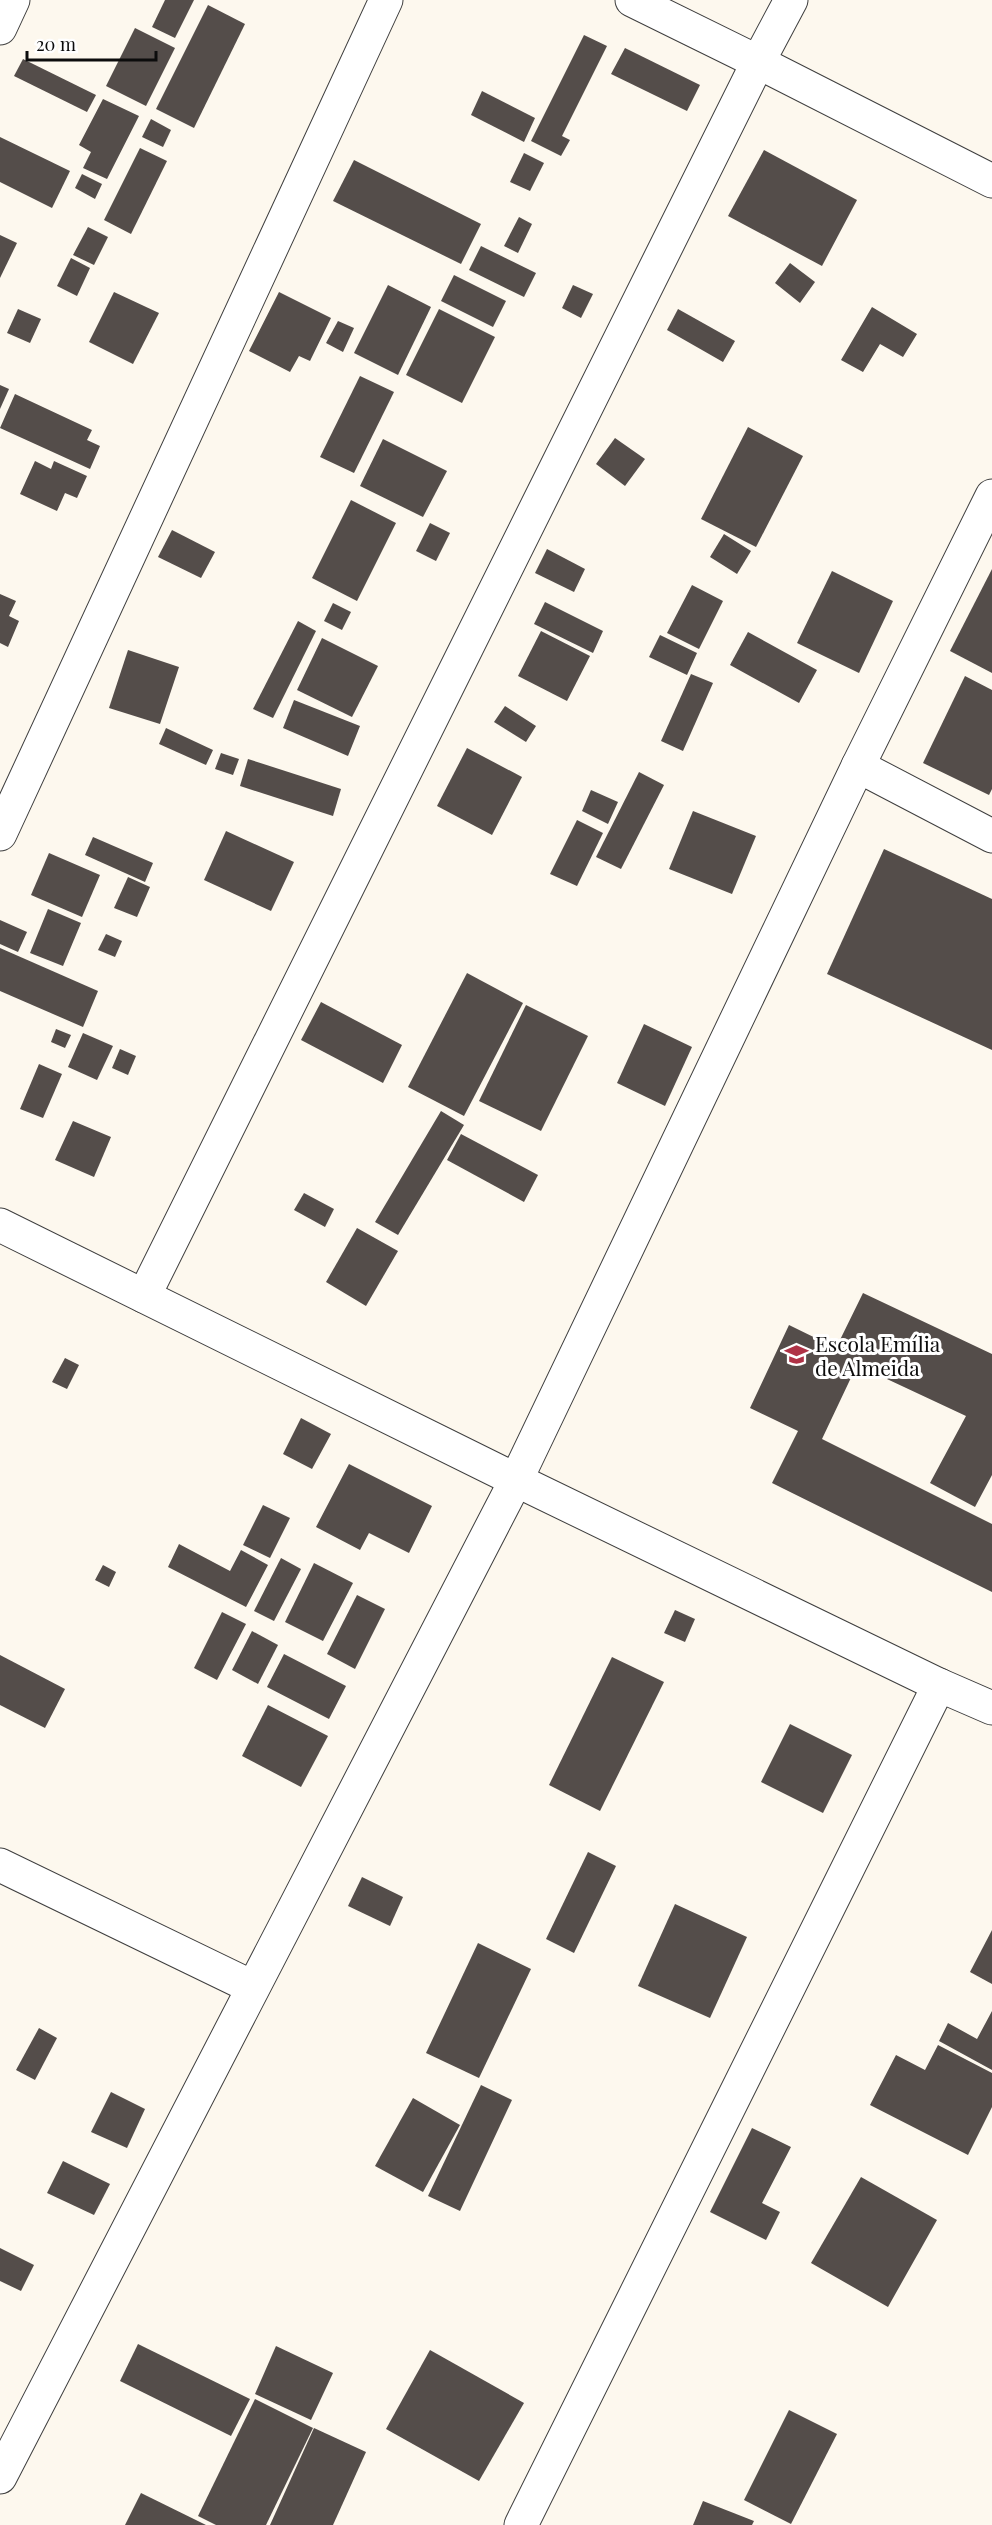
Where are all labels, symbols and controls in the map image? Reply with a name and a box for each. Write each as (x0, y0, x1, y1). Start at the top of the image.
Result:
scale bar (27, 24, 156, 62)
text: 20 m (36, 32, 76, 56)
place label: Escola Emília de Almeida (815, 1329, 941, 1381)
school or university icon: Escola Emília de Almeida (784, 1342, 810, 1368)

